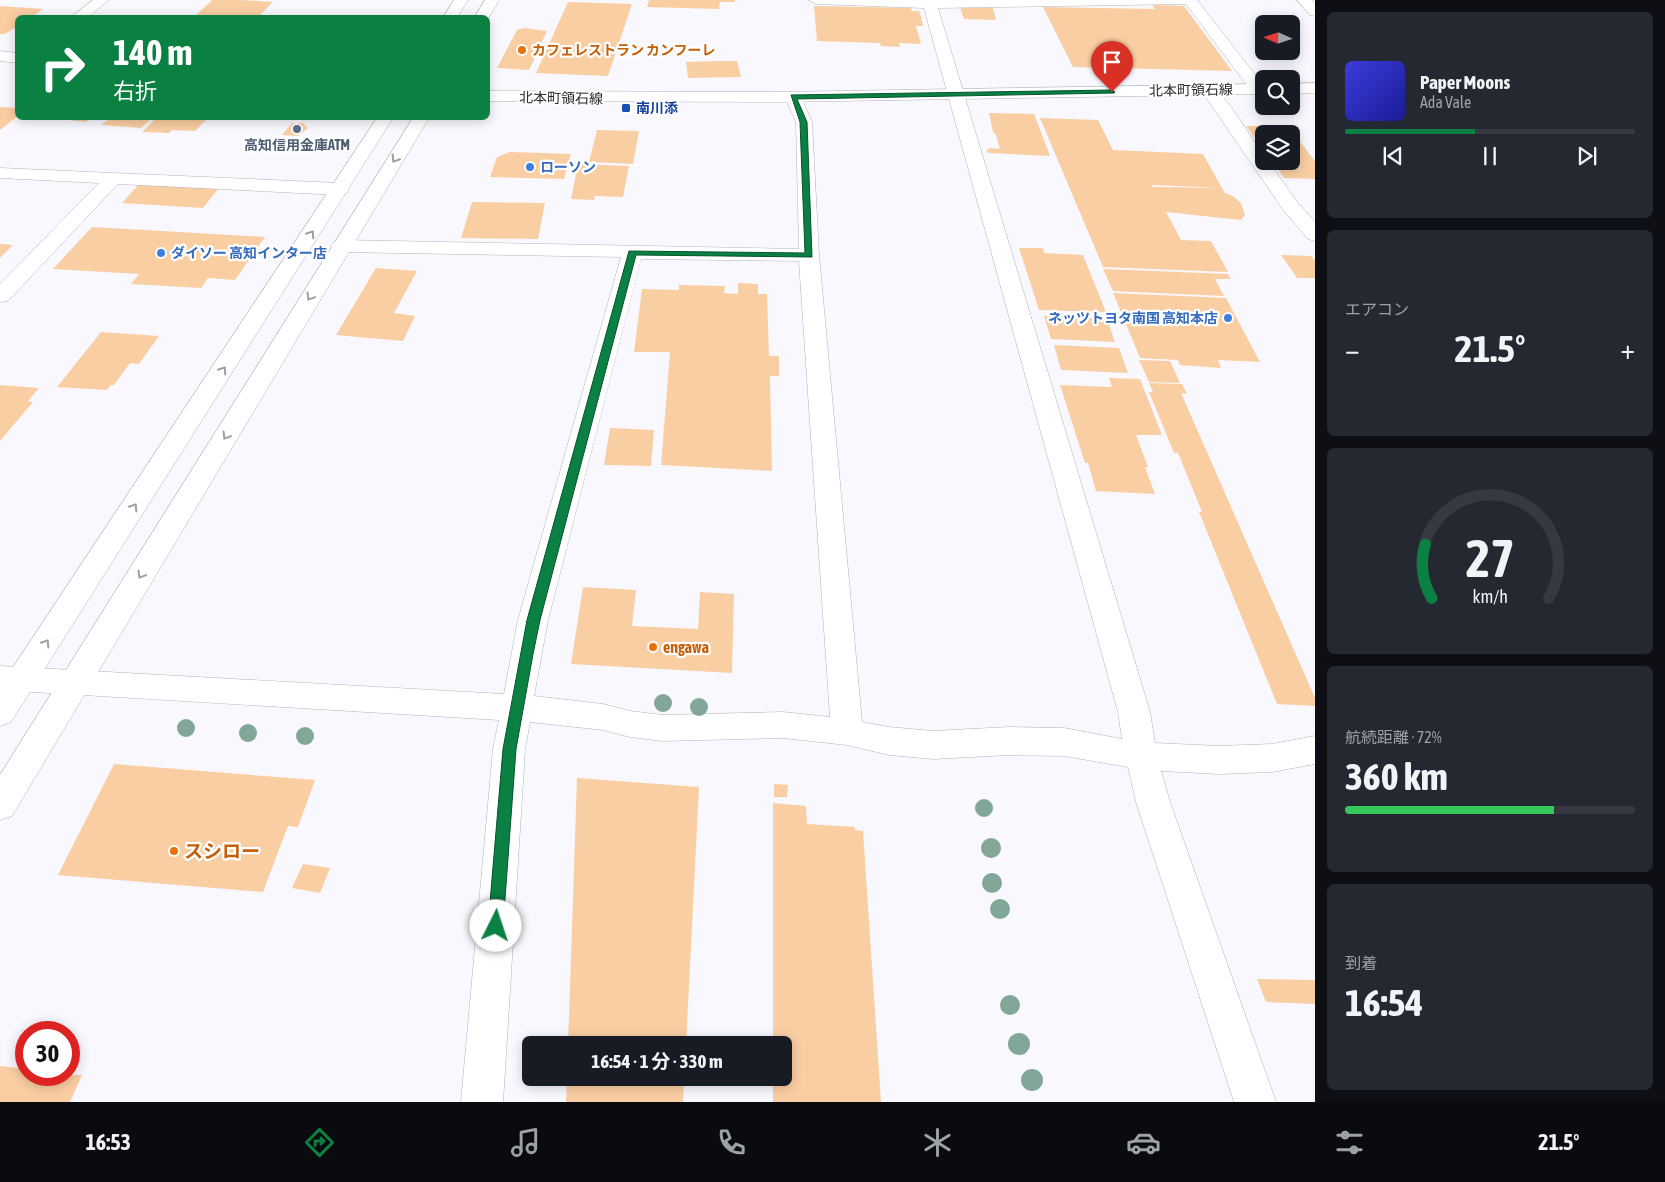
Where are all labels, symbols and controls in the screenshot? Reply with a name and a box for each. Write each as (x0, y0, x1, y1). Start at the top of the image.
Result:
north arrow (1255, 15, 1300, 60)
map controls (1255, 15, 1300, 170)
text: 140 m (113, 32, 192, 72)
icon: right (30, 35, 95, 100)
pin (1091, 41, 1133, 92)
place label: カフェレストラン カンフーレ (532, 42, 716, 58)
marker: カフェレストラン カンフーレ (516, 44, 528, 56)
icon: arrive (1098, 48, 1126, 76)
button: search (1255, 70, 1300, 115)
text: Paper Moons (1420, 71, 1510, 93)
text: 右折 (113, 78, 157, 104)
street label: 北本町領石線 (1149, 81, 1233, 99)
street label: 北本町領石線 (519, 89, 603, 107)
text: Ada Vale (1420, 93, 1471, 111)
place label: 南川添 (636, 100, 678, 116)
marker: 南川添 (620, 102, 632, 114)
marker: 高知信用金庫ATM (291, 123, 303, 135)
button: layers (1255, 125, 1300, 170)
place label: 高知信用金庫ATM (244, 137, 350, 153)
icon: previous (1379, 142, 1407, 170)
icon: pause (1476, 142, 1504, 170)
icon: next (1573, 142, 1601, 170)
one-way arrow (392, 153, 402, 162)
place label: ローソン (540, 159, 596, 175)
marker: ローソン (524, 161, 536, 173)
one-way arrow (305, 230, 314, 240)
place label: ダイソー 高知インター店 (171, 245, 327, 261)
marker: ダイソー 高知インター店 (155, 247, 167, 259)
one-way arrow (306, 292, 316, 301)
text: エアコン (1345, 300, 1409, 318)
place label: ネッツトヨタ南国 高知本店 (1048, 310, 1218, 326)
marker: ネッツトヨタ南国 高知本店 (1222, 312, 1234, 324)
text: 21.5° (1455, 327, 1525, 370)
text: − (1345, 333, 1360, 365)
text: + (1620, 333, 1635, 365)
one-way arrow (216, 367, 226, 376)
one-way arrow (222, 431, 232, 440)
one-way arrow (128, 503, 138, 512)
text: 27 (1466, 528, 1514, 588)
one-way arrow (138, 569, 147, 578)
text: km/h (1472, 586, 1508, 607)
place label: engawa (663, 638, 709, 656)
one-way arrow (40, 640, 50, 649)
marker: engawa (647, 641, 659, 653)
text: 航続距離 · 72% (1345, 728, 1442, 746)
text: 360 km (1345, 755, 1448, 798)
place label: スシロー (184, 840, 260, 862)
marker: スシロー (168, 845, 180, 857)
position arrow (469, 899, 521, 951)
text: 到着 (1345, 954, 1377, 972)
text: 16:54 (1345, 981, 1423, 1024)
speed limit sign: 30 (15, 1021, 80, 1086)
text: 16:54 · 1 分 · 330 m (591, 1050, 723, 1072)
icon: directions (302, 1125, 337, 1160)
icon: music (508, 1125, 543, 1160)
icon: phone (714, 1125, 749, 1160)
icon: climate (920, 1125, 955, 1160)
icon: car (1126, 1125, 1161, 1160)
icon: filters (1332, 1125, 1367, 1160)
text: 16:53 (86, 1129, 131, 1155)
text: 21.5° (1538, 1129, 1579, 1155)

